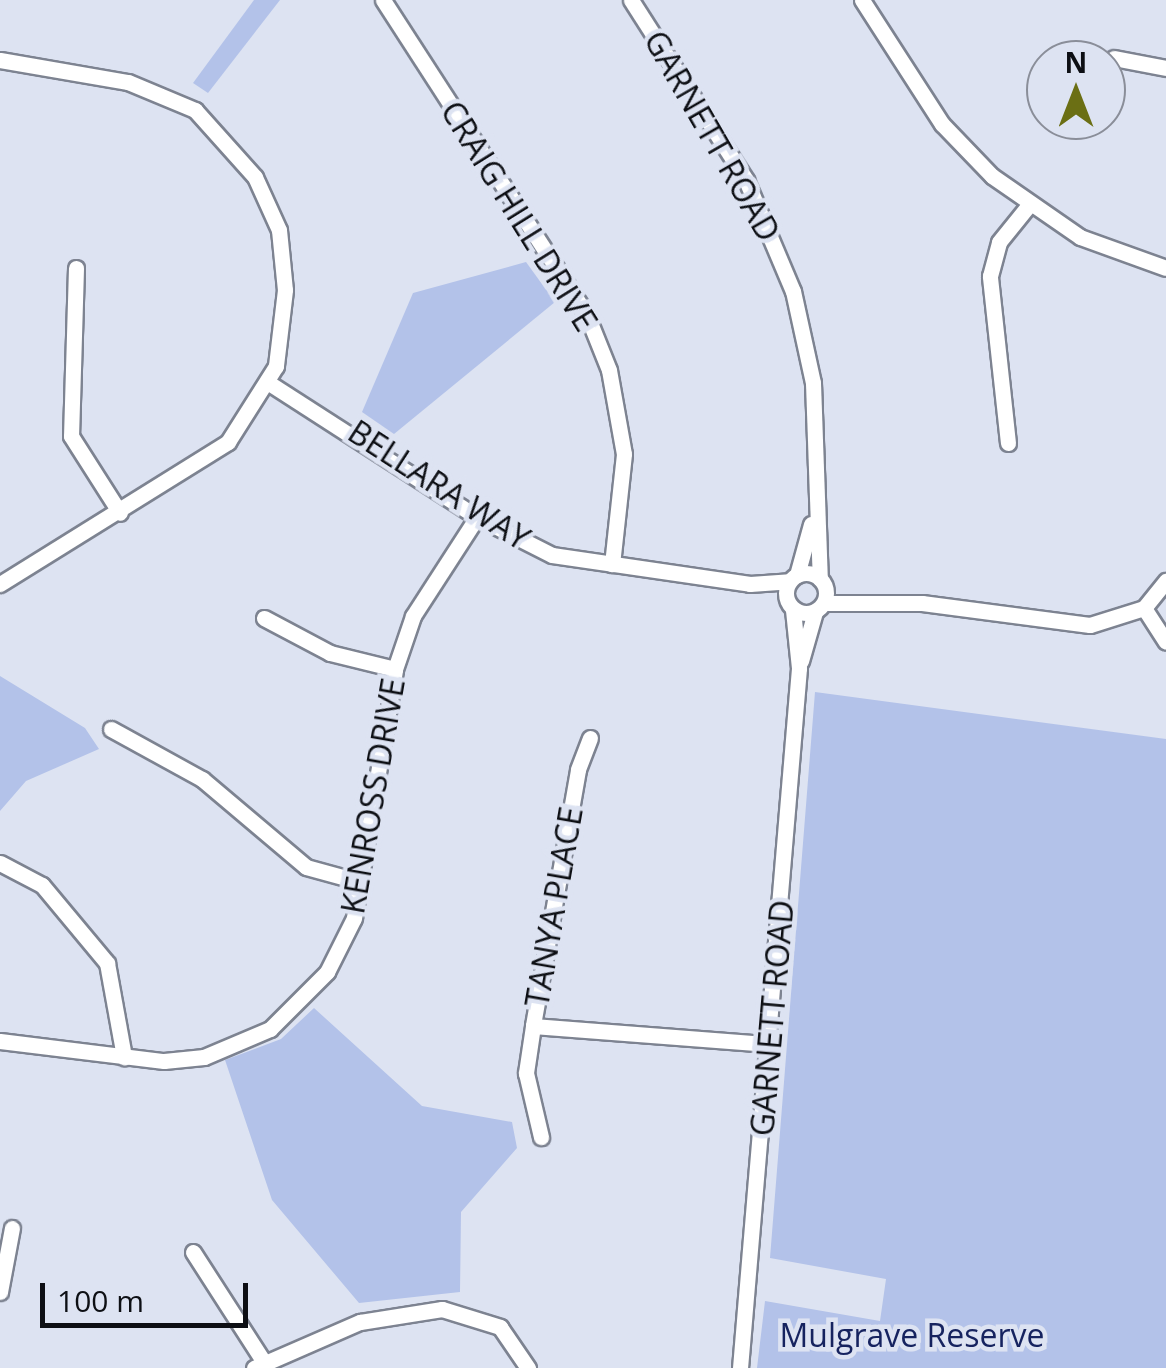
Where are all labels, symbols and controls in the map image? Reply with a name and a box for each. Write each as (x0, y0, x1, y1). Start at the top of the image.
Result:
street label: GARNETT ROAD (636, 24, 788, 248)
north arrow (1026, 40, 1126, 140)
text: N (1065, 43, 1087, 81)
street label: CRAIG HILL DRIVE (433, 94, 605, 338)
street label: BELLARA WAY (341, 412, 537, 558)
street label: KENROSS DRIVE (333, 675, 413, 917)
street label: TANYA PLACE (518, 804, 590, 1010)
street label: GARNETT ROAD (743, 898, 801, 1138)
scale bar (45, 1263, 252, 1325)
text: 100 m (57, 1280, 144, 1321)
park label: Mulgrave Reserve (780, 1316, 1044, 1354)

